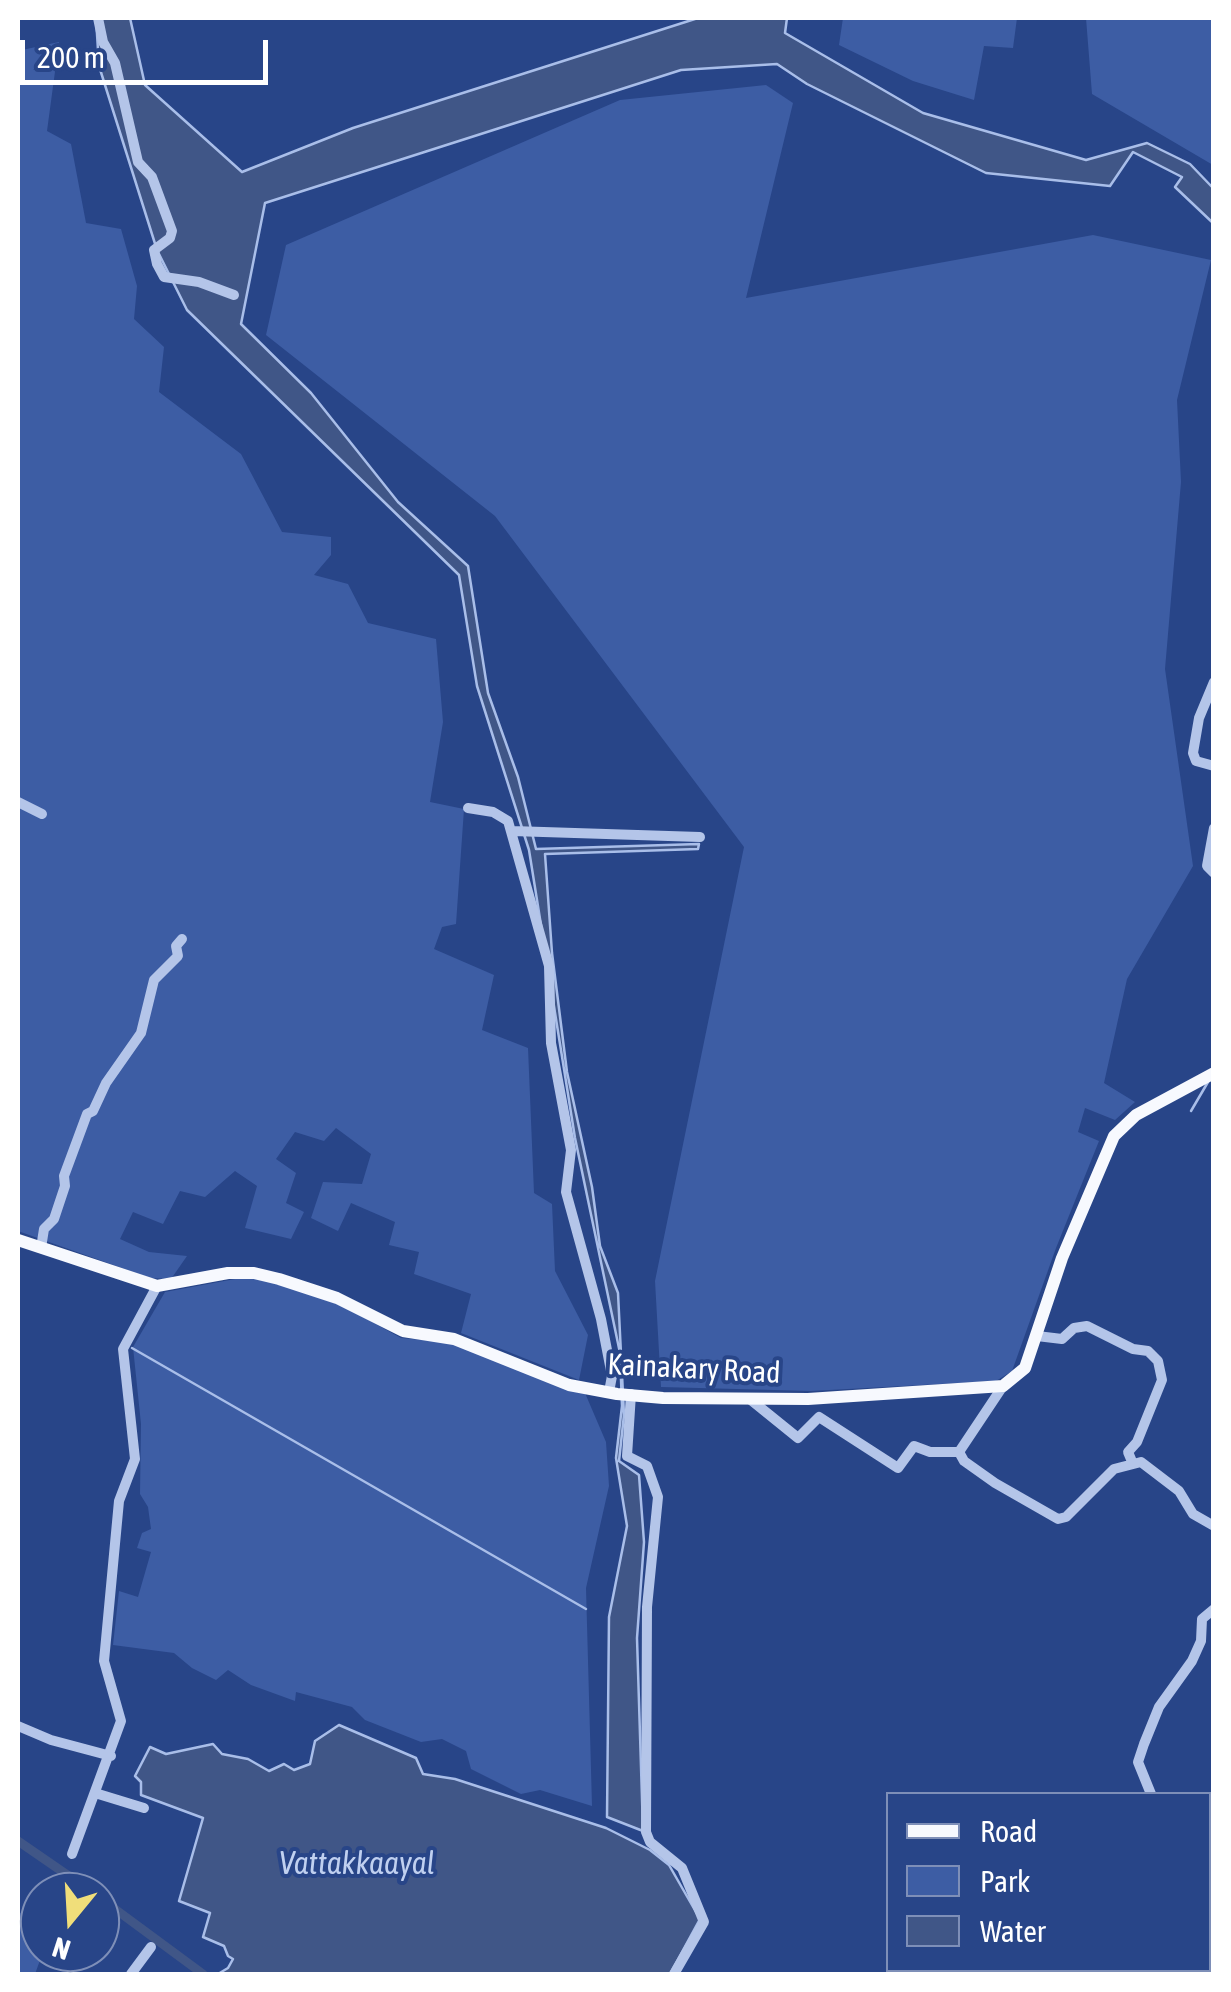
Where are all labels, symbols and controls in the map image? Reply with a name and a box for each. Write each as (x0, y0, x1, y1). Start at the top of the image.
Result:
scale bar (25, 20, 272, 82)
text: 200 m (37, 40, 105, 74)
street label: Kainakary Road (607, 1346, 781, 1392)
legend (886, 1792, 1211, 1972)
text: Road (980, 1814, 1037, 1848)
water label: Vattakkaayal (279, 1845, 435, 1883)
text: Park (980, 1864, 1030, 1898)
north arrow (20, 1872, 120, 1972)
text: Water (980, 1914, 1046, 1948)
text: N (49, 1931, 74, 1966)

